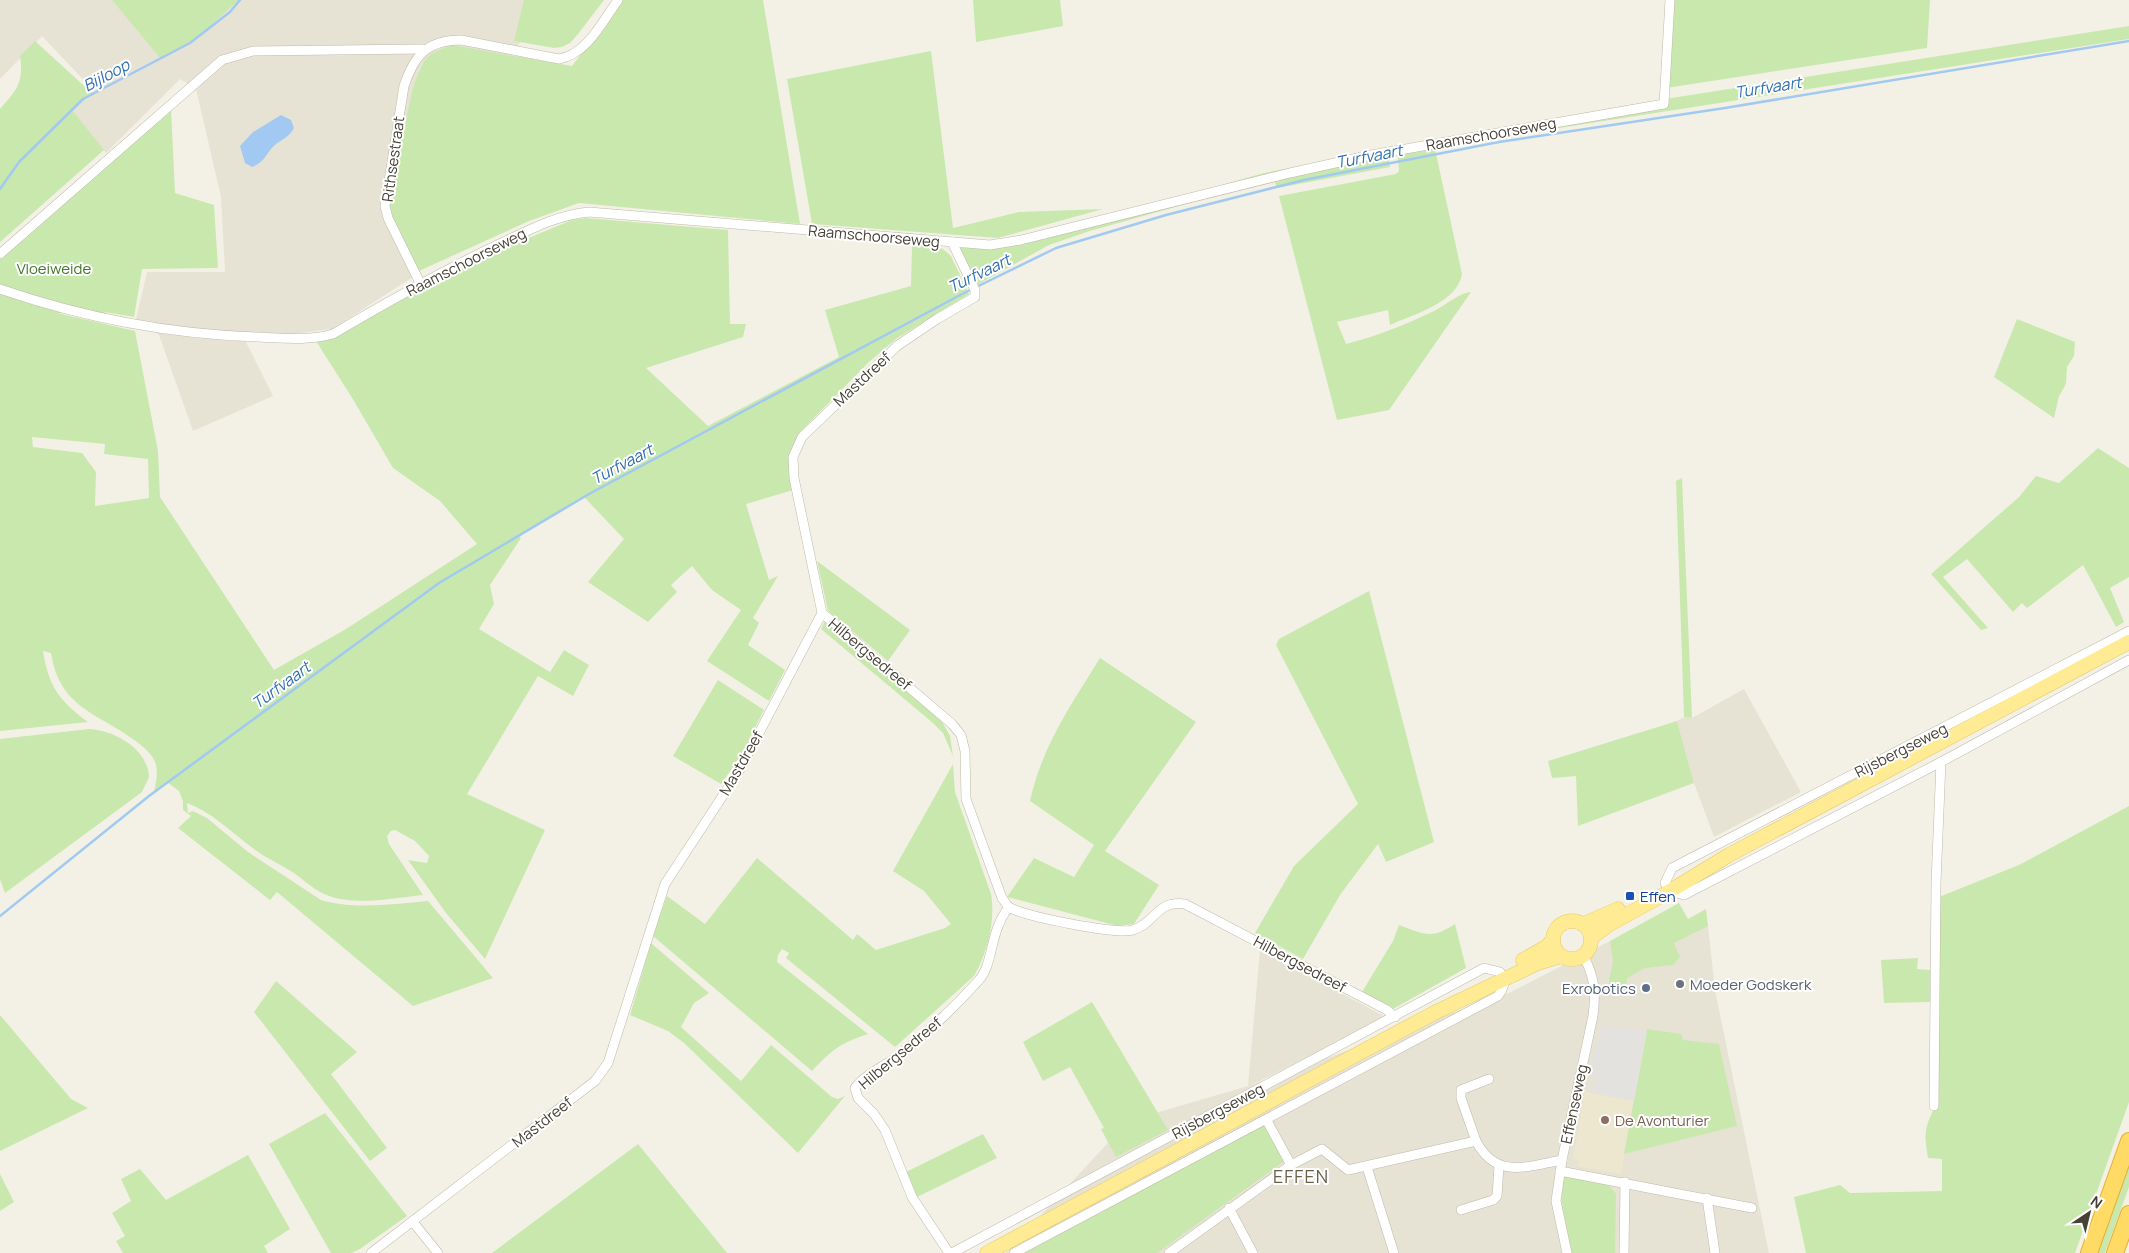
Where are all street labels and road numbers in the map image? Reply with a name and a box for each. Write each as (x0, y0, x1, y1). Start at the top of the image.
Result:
street label: Raamschoorseweg (1424, 112, 1558, 156)
street label: Rithsestraat (377, 115, 409, 203)
street label: Raamschoorseweg (807, 220, 941, 252)
street label: Raamschoorseweg (402, 223, 530, 301)
street label: Mastdreef (829, 346, 896, 411)
street label: Hilbergsedreef (824, 613, 917, 695)
street label: Rijsbergseweg (1851, 718, 1951, 782)
street label: Mastdreef (714, 726, 768, 799)
street label: Hilbergsedreef (1250, 931, 1351, 998)
street label: Hilbergsedreef (854, 1012, 947, 1094)
street label: Effenseweg (1555, 1062, 1593, 1146)
street label: Rijsbergseweg (1168, 1078, 1268, 1144)
street label: Mastdreef (507, 1091, 577, 1152)

